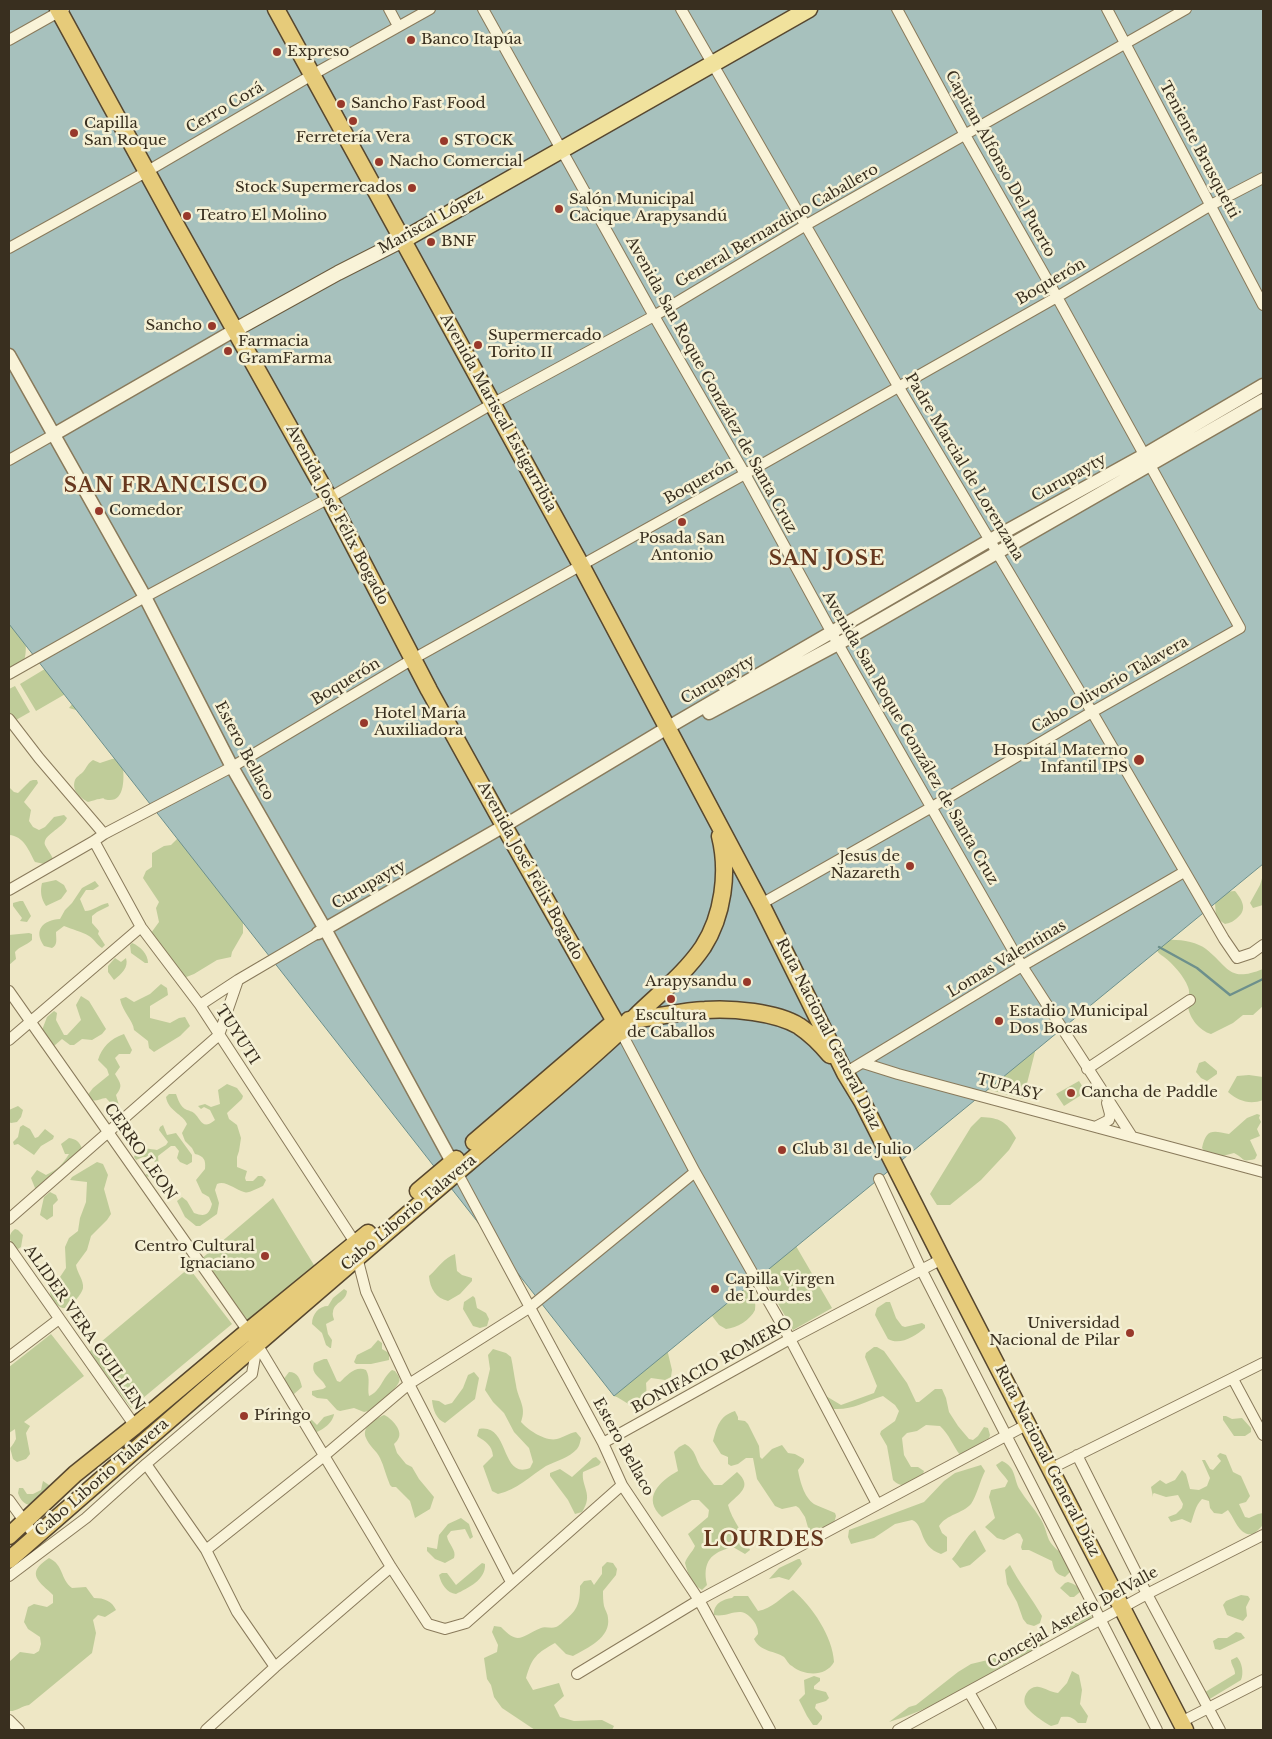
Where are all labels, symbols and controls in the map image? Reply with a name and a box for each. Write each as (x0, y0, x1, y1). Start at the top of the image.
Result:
place label: Banco Itapúa (421, 31, 522, 49)
marker: Banco Itapúa (405, 34, 417, 46)
place label: Expreso (287, 43, 349, 61)
marker: Expreso (271, 46, 283, 58)
street label: Capitan Alfonso Del Puerto (941, 68, 1059, 260)
street label: Teniente Brusquetti (1155, 78, 1243, 222)
street label: Cerro Corá (183, 79, 267, 137)
place label: Sancho Fast Food (351, 95, 486, 113)
marker: Sancho Fast Food (335, 98, 347, 110)
place label: Capilla San Roque (84, 115, 167, 150)
marker: Ferretería Vera (347, 115, 359, 127)
marker: Capilla San Roque (68, 127, 80, 139)
place label: Ferretería Vera (296, 129, 410, 147)
place label: STOCK (454, 132, 513, 150)
marker: STOCK (438, 135, 450, 147)
place label: Nacho Comercial (389, 153, 523, 171)
marker: Nacho Comercial (373, 156, 385, 168)
street label: General Bernardino Caballero (672, 160, 882, 292)
place label: Stock Supermercados (235, 179, 402, 197)
marker: Stock Supermercados (406, 182, 418, 194)
street label: Mariscal López (375, 186, 487, 258)
place label: Salón Municipal Cacique Arapysandú (569, 191, 727, 226)
marker: Salón Municipal Cacique Arapysandú (553, 203, 565, 215)
place label: Teatro El Molino (197, 207, 327, 225)
marker: Teatro El Molino (181, 210, 193, 222)
place label: BNF (441, 233, 476, 251)
street label: Avenida San Roque González de Santa Cruz (622, 234, 800, 536)
marker: BNF (425, 236, 437, 248)
street label: Boquerón (1013, 255, 1089, 309)
street label: Avenida Mariscal Estigarribia (436, 311, 560, 515)
place label: Sancho (146, 317, 202, 335)
marker: Sancho (206, 320, 218, 332)
place label: Supermercado Torito II (488, 327, 602, 362)
place label: Farmacia GramFarma (238, 333, 332, 368)
marker: Supermercado Torito II (472, 339, 484, 351)
marker: Farmacia GramFarma (222, 345, 234, 357)
street label: Padre Marcial de Lorenzana (901, 370, 1027, 564)
street label: Avenida José Félix Bogado (282, 422, 392, 608)
street label: Curupayty (1029, 450, 1109, 506)
street label: Boquerón (661, 455, 737, 509)
district label: SAN FRANCISCO (62, 474, 270, 498)
place label: Comedor (109, 502, 183, 520)
marker: Comedor (93, 505, 105, 517)
marker: Posada San Antonio (676, 516, 688, 528)
place label: Posada San Antonio (639, 530, 725, 565)
district label: SAN JOSE (768, 547, 886, 571)
street label: Avenida San Roque González de Santa Cruz (818, 588, 1002, 888)
street label: Cabo Olivorio Talavera (1029, 633, 1191, 737)
street label: Curupayty (678, 652, 758, 708)
street label: Boquerón (308, 654, 384, 710)
street label: Estero Bellaco (210, 699, 278, 803)
place label: Hotel María Auxiliadora (374, 705, 466, 740)
marker: Hotel María Auxiliadora (358, 717, 370, 729)
place label: Hospital Materno Infantil IPS (993, 742, 1128, 777)
marker: Hospital Materno Infantil IPS (1132, 753, 1146, 767)
street label: Avenida José Félix Bogado (473, 779, 587, 963)
place label: Jesus de Nazareth (830, 848, 900, 883)
street label: Curupayty (329, 857, 409, 913)
marker: Jesus de Nazareth (904, 860, 916, 872)
street label: Lomas Valentinas (945, 917, 1069, 1001)
street label: Ruta Nacional General Díaz (772, 935, 884, 1133)
place label: Arapysandu (645, 973, 737, 991)
marker: Arapysandu (741, 976, 753, 988)
marker: Escultura de Caballos (665, 993, 677, 1005)
street label: TUYUTI (211, 1002, 263, 1068)
place label: Estadio Municipal Dos Bocas (1009, 1003, 1148, 1038)
place label: Escultura de Caballos (627, 1007, 715, 1042)
marker: Estadio Municipal Dos Bocas (993, 1015, 1005, 1027)
street label: TUPASY (975, 1071, 1043, 1105)
place label: Cancha de Paddle (1081, 1084, 1218, 1102)
marker: Cancha de Paddle (1065, 1087, 1077, 1099)
street label: CERRO LEON (100, 1100, 180, 1204)
place label: Club 31 de Julio (792, 1141, 912, 1159)
marker: Club 31 de Julio (776, 1144, 788, 1156)
street label: Cabo Liborio Talavera (338, 1151, 480, 1275)
place label: Centro Cultural Ignaciano (134, 1238, 255, 1273)
street label: ALIDER VERA GUILLEN (20, 1242, 148, 1414)
marker: Centro Cultural Ignaciano (259, 1250, 271, 1262)
place label: Capilla Virgen de Lourdes (725, 1271, 835, 1306)
marker: Capilla Virgen de Lourdes (709, 1283, 721, 1295)
street label: BONIFACIO ROMERO (629, 1314, 795, 1418)
place label: Universidad Nacional de Pilar (989, 1315, 1120, 1350)
marker: Universidad Nacional de Pilar (1124, 1327, 1136, 1339)
street label: Ruta Nacional General Díaz (991, 1362, 1103, 1560)
street label: Estero Bellaco (589, 1395, 657, 1499)
place label: Píringo (254, 1407, 311, 1425)
marker: Píringo (238, 1410, 250, 1422)
street label: Cabo Liborio Talavera (32, 1415, 172, 1541)
district label: LOURDES (702, 1528, 826, 1552)
street label: Concejal Astelfo DelValle (985, 1564, 1161, 1672)

